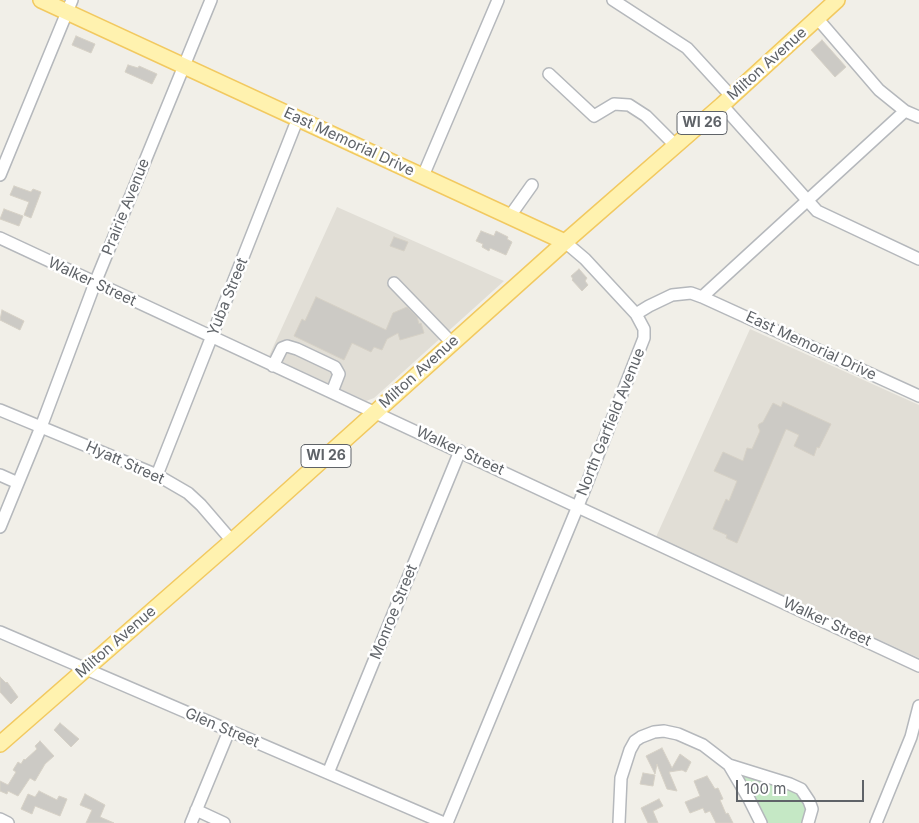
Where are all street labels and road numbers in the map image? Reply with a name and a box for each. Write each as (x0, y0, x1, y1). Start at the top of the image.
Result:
street label: Milton Avenue (724, 24, 810, 104)
street label: East Memorial Drive (281, 104, 417, 180)
road number: WI 26 (677, 112, 727, 134)
street label: Prairie Avenue (98, 156, 154, 258)
street label: Walker Street (45, 254, 139, 310)
street label: Yuba Street (204, 255, 252, 339)
street label: East Memorial Drive (743, 308, 879, 384)
street label: Milton Avenue (376, 332, 462, 412)
street label: North Garfield Avenue (573, 346, 649, 498)
street label: Walker Street (413, 423, 507, 479)
street label: Hyatt Street (83, 438, 167, 488)
road number: WI 26 (301, 444, 351, 468)
street label: Monroe Street (367, 562, 421, 662)
street label: Walker Street (780, 594, 874, 650)
street label: Milton Avenue (72, 602, 160, 682)
street label: Glen Street (182, 704, 262, 752)

